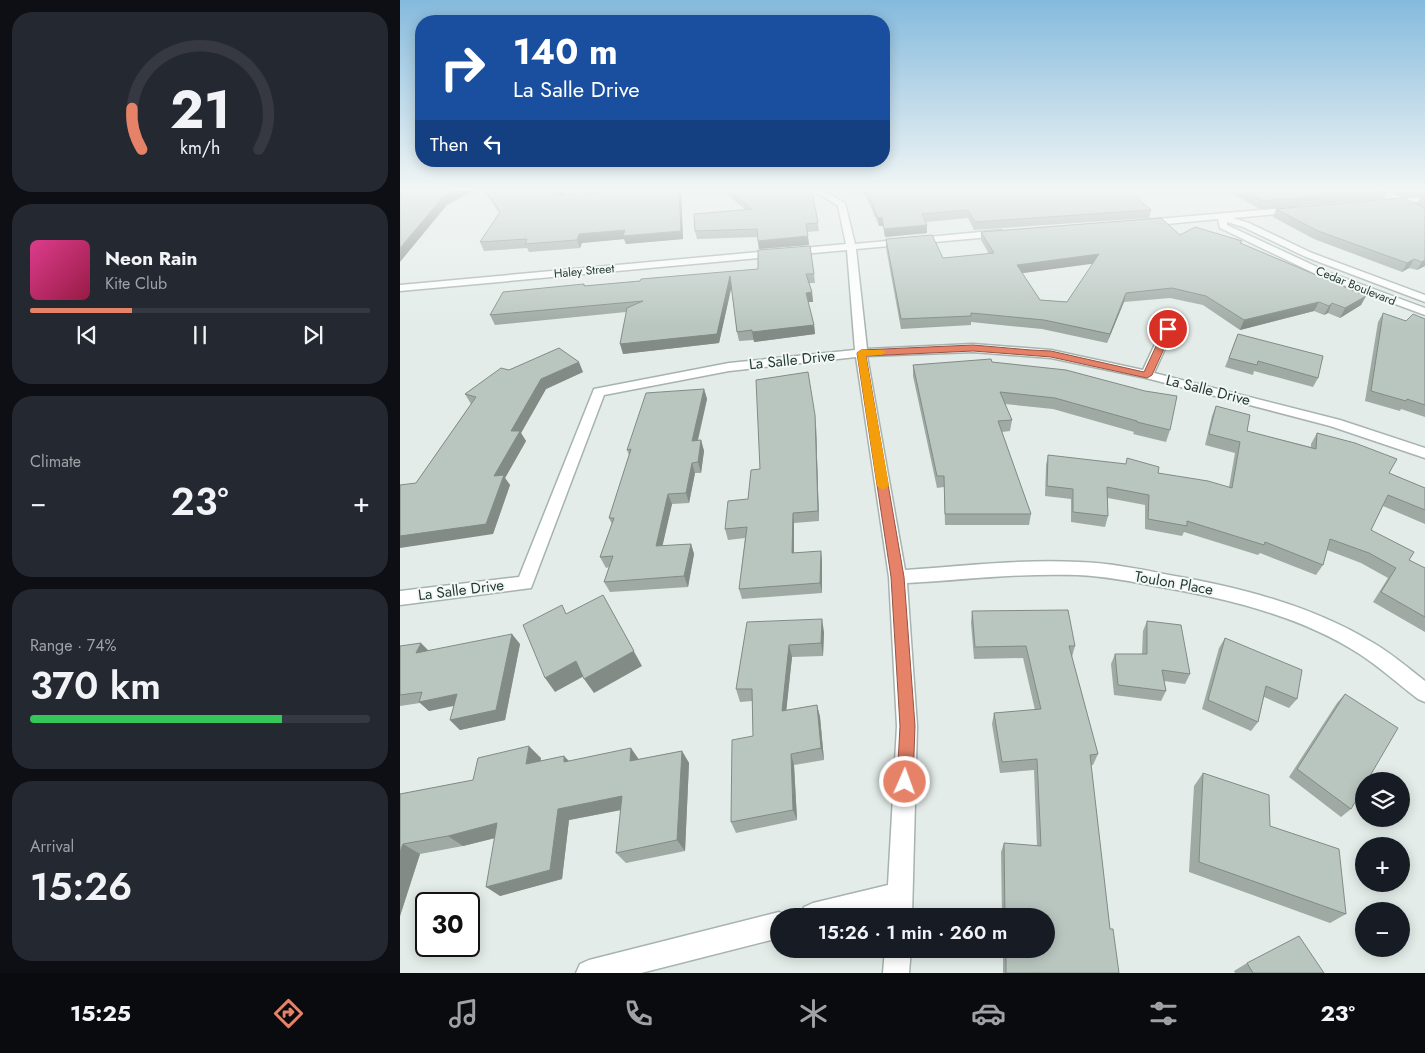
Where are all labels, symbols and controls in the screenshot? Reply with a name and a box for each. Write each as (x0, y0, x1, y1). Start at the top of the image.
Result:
text: 140 m (513, 27, 618, 77)
icon: right (430, 35, 495, 100)
text: 21 (170, 72, 230, 148)
text: La Salle Drive (513, 73, 640, 105)
icon: left (479, 130, 507, 158)
text: Then (430, 131, 469, 158)
text: km/h (180, 135, 220, 161)
text: Neon Rain (105, 245, 198, 272)
street label: Haley Street (553, 259, 615, 283)
street label: Cedar Boulevard (1313, 262, 1399, 310)
text: Kite Club (105, 272, 167, 295)
pin (1147, 308, 1189, 350)
icon: arrive (1154, 315, 1182, 343)
icon: previous (73, 321, 101, 349)
icon: pause (186, 321, 214, 349)
icon: next (299, 321, 327, 349)
street label: La Salle Drive (748, 345, 836, 375)
street label: La Salle Drive (1163, 369, 1253, 411)
text: Climate (30, 450, 81, 473)
text: 23° (171, 474, 228, 529)
text: − (30, 482, 47, 523)
text: + (353, 482, 370, 523)
street label: Toulon Place (1133, 565, 1215, 601)
street label: La Salle Drive (417, 574, 505, 606)
text: Range · 74% (30, 634, 117, 657)
text: 370 km (30, 658, 161, 713)
position arrow (878, 755, 930, 807)
map controls (1355, 772, 1410, 957)
button: layers (1355, 772, 1410, 827)
text: Arrival (30, 835, 74, 858)
button: + (1355, 837, 1410, 892)
text: 15:26 (30, 859, 132, 914)
speed limit sign: 30 (415, 892, 480, 957)
button: − (1355, 902, 1410, 957)
text: 15:26 · 1 min · 260 m (818, 919, 1007, 946)
icon: directions (271, 996, 306, 1031)
icon: music (446, 996, 481, 1031)
icon: phone (621, 996, 656, 1031)
icon: climate (796, 996, 831, 1031)
icon: car (971, 996, 1006, 1031)
icon: filters (1146, 996, 1181, 1031)
text: 15:25 (70, 997, 131, 1029)
text: 23° (1320, 997, 1355, 1029)

